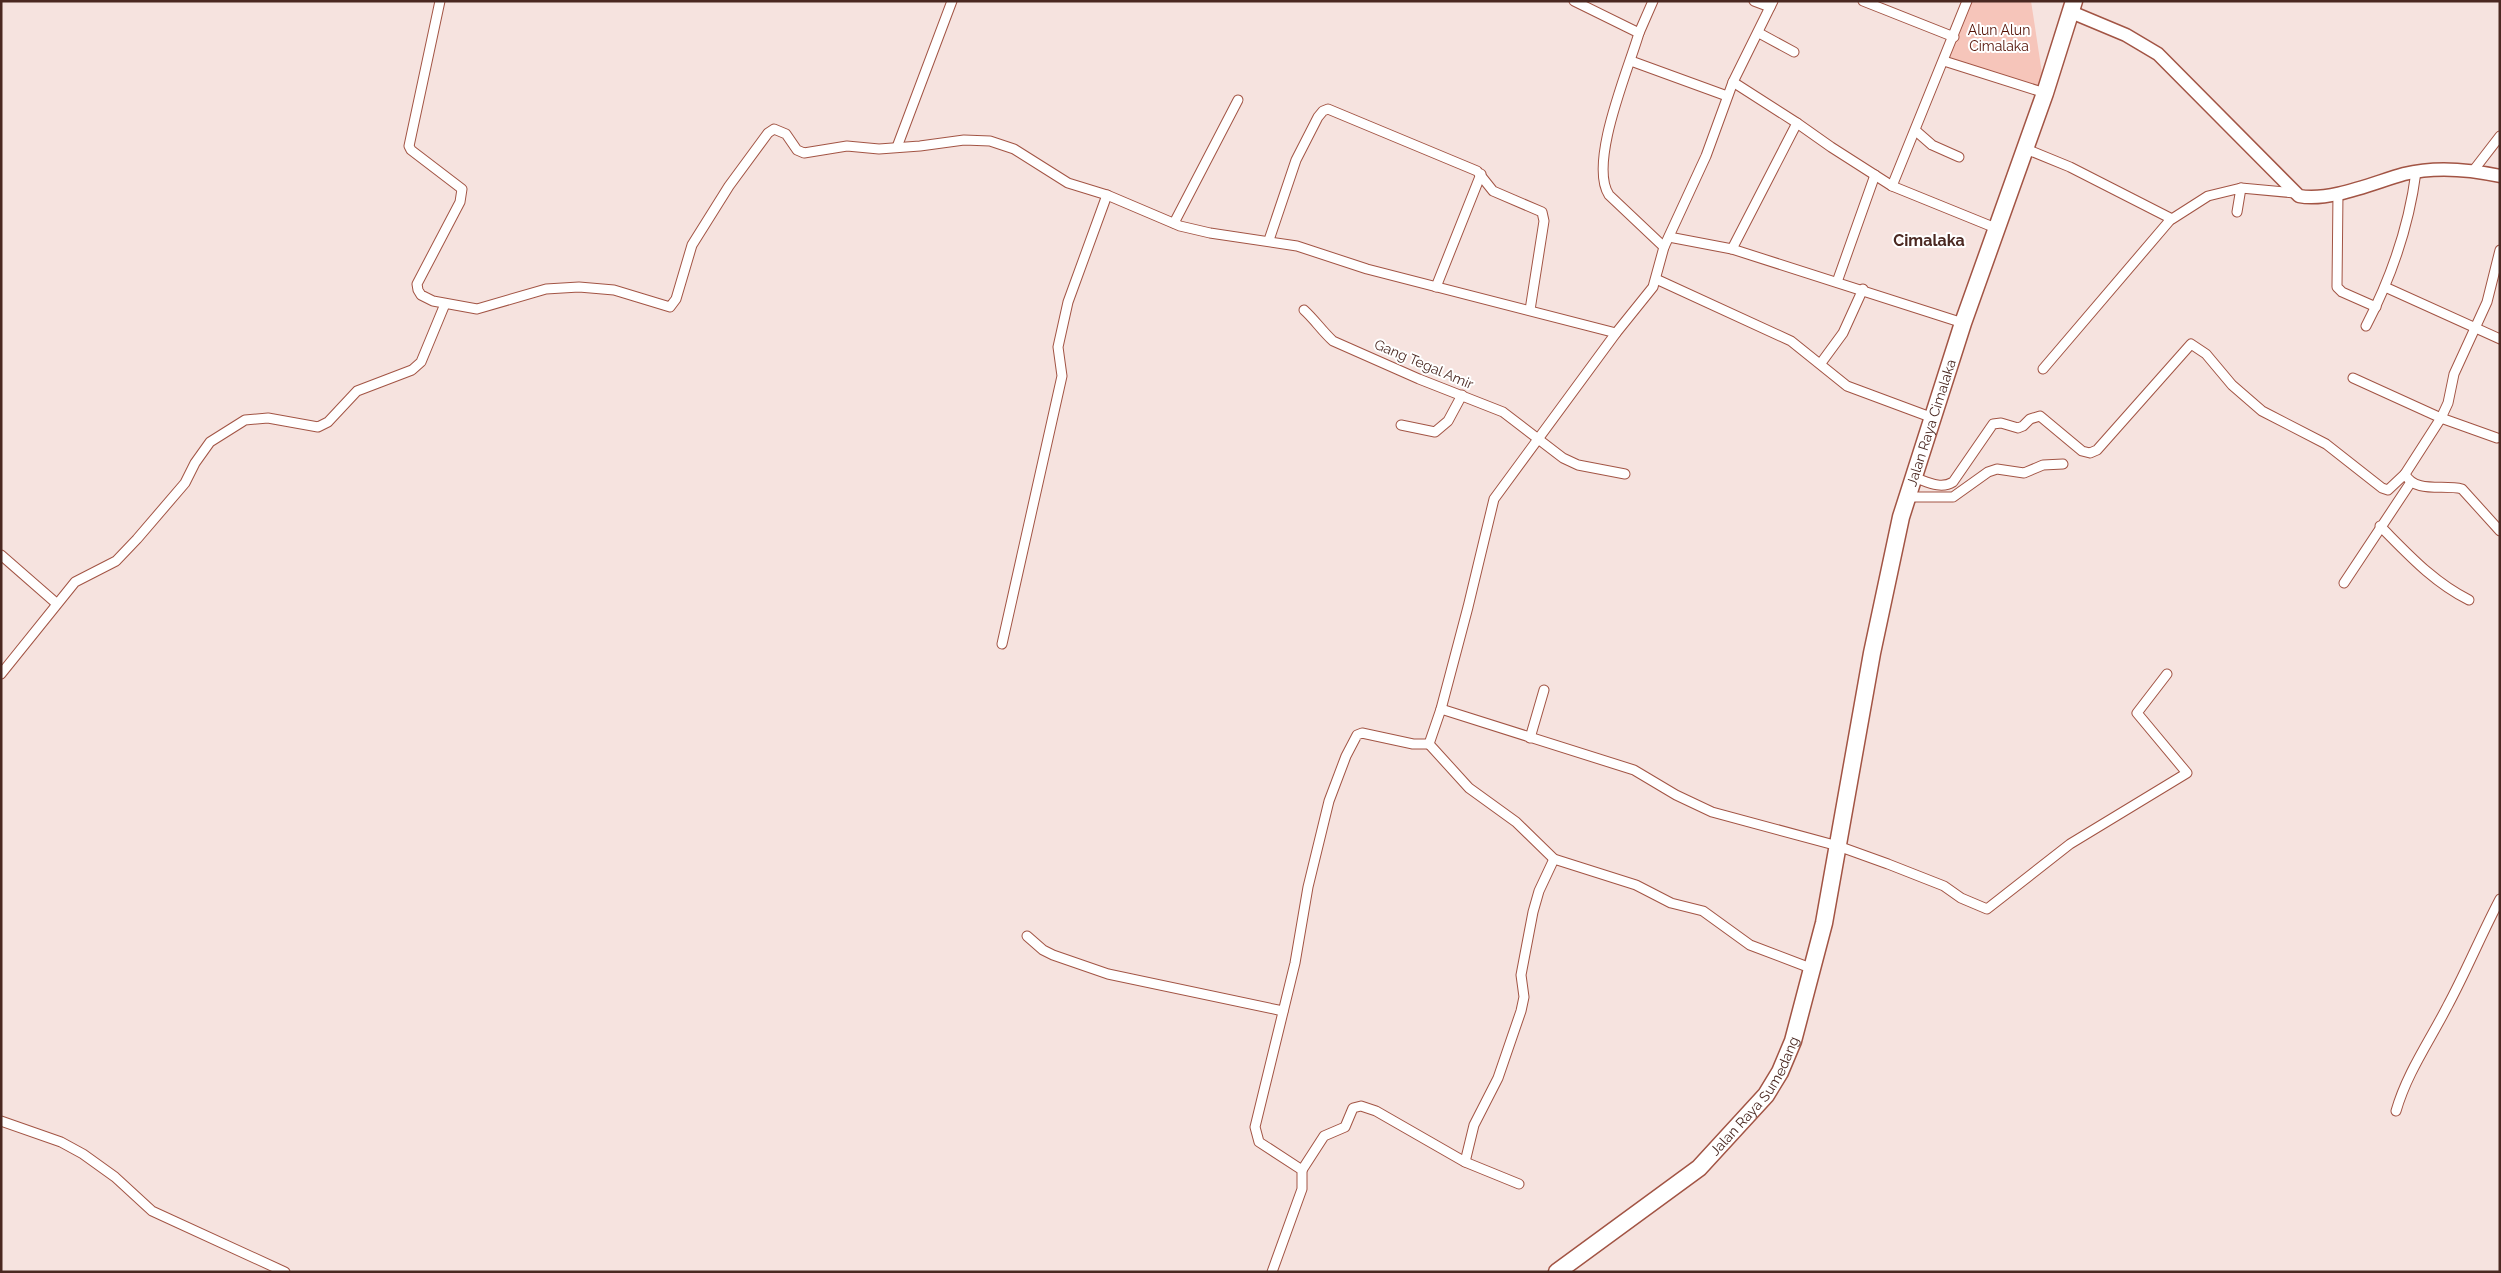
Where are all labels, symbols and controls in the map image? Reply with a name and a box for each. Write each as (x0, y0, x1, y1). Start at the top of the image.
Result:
park label: Alun Alun Cimalaka (1968, 22, 2030, 54)
district label: Cimalaka (1893, 231, 1965, 250)
street label: Gang Tegal Amir (1372, 336, 1476, 392)
street label: Jalan Raya Cimalaka (1903, 357, 1959, 488)
street label: Jalan Raya Sumedang (1707, 1034, 1802, 1159)

